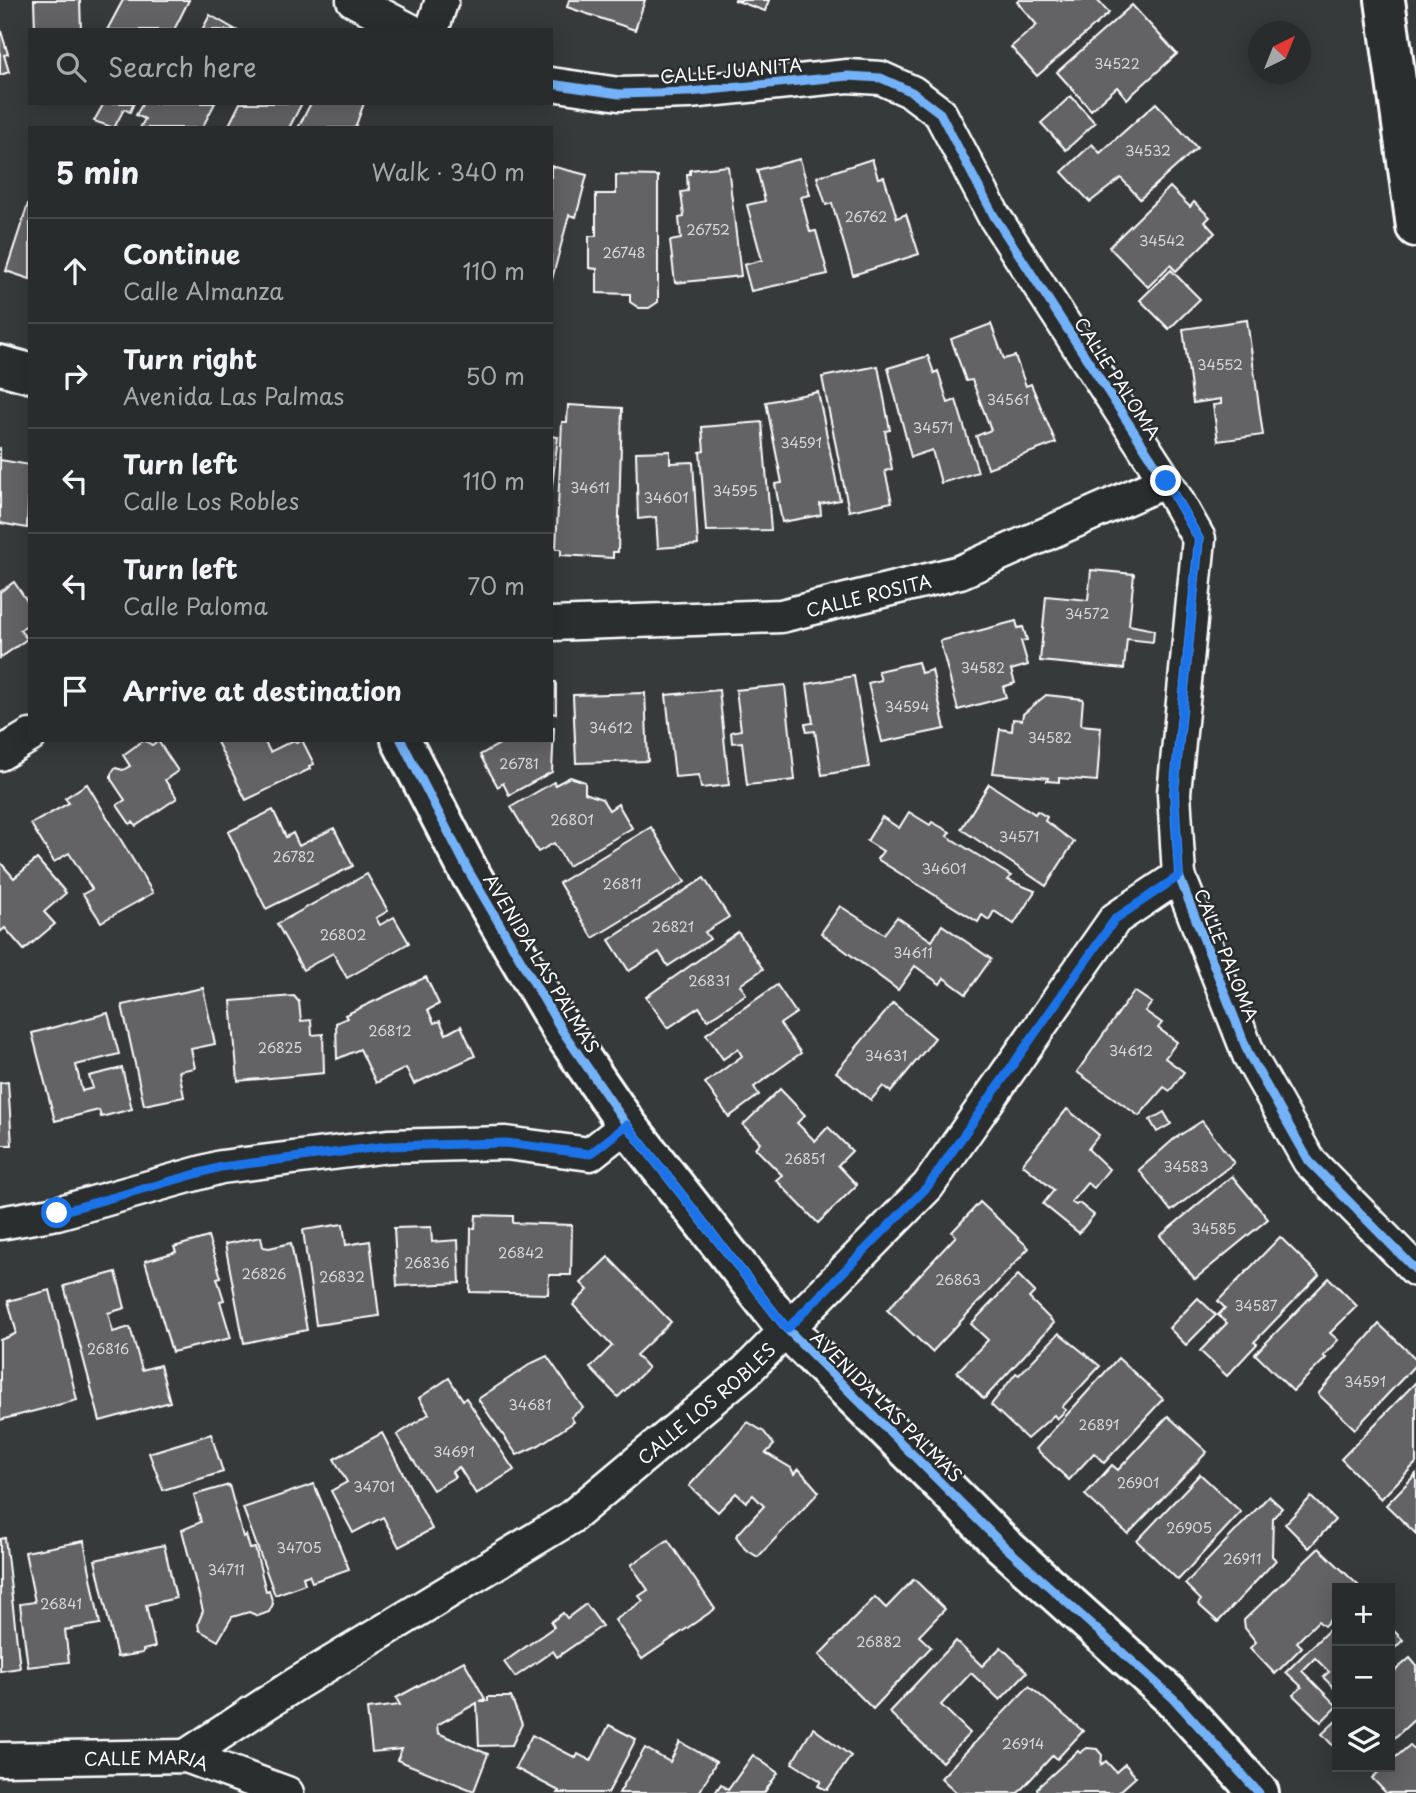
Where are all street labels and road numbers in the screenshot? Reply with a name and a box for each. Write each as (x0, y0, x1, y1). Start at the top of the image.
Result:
street label: CALLE JUANITA (659, 50, 803, 90)
street label: CALLE PALOMA (1068, 311, 1168, 445)
street label: CALLE ROSITA (803, 566, 934, 623)
street label: AVENIDA LAS PALMAS (478, 868, 606, 1058)
street label: CALLE PALOMA (1188, 884, 1266, 1026)
street label: AVENIDA LAS PALMAS (805, 1324, 969, 1488)
street label: CALLE LOS ROBLES (631, 1336, 781, 1470)
street label: CALLE MARIA (84, 1742, 213, 1777)

